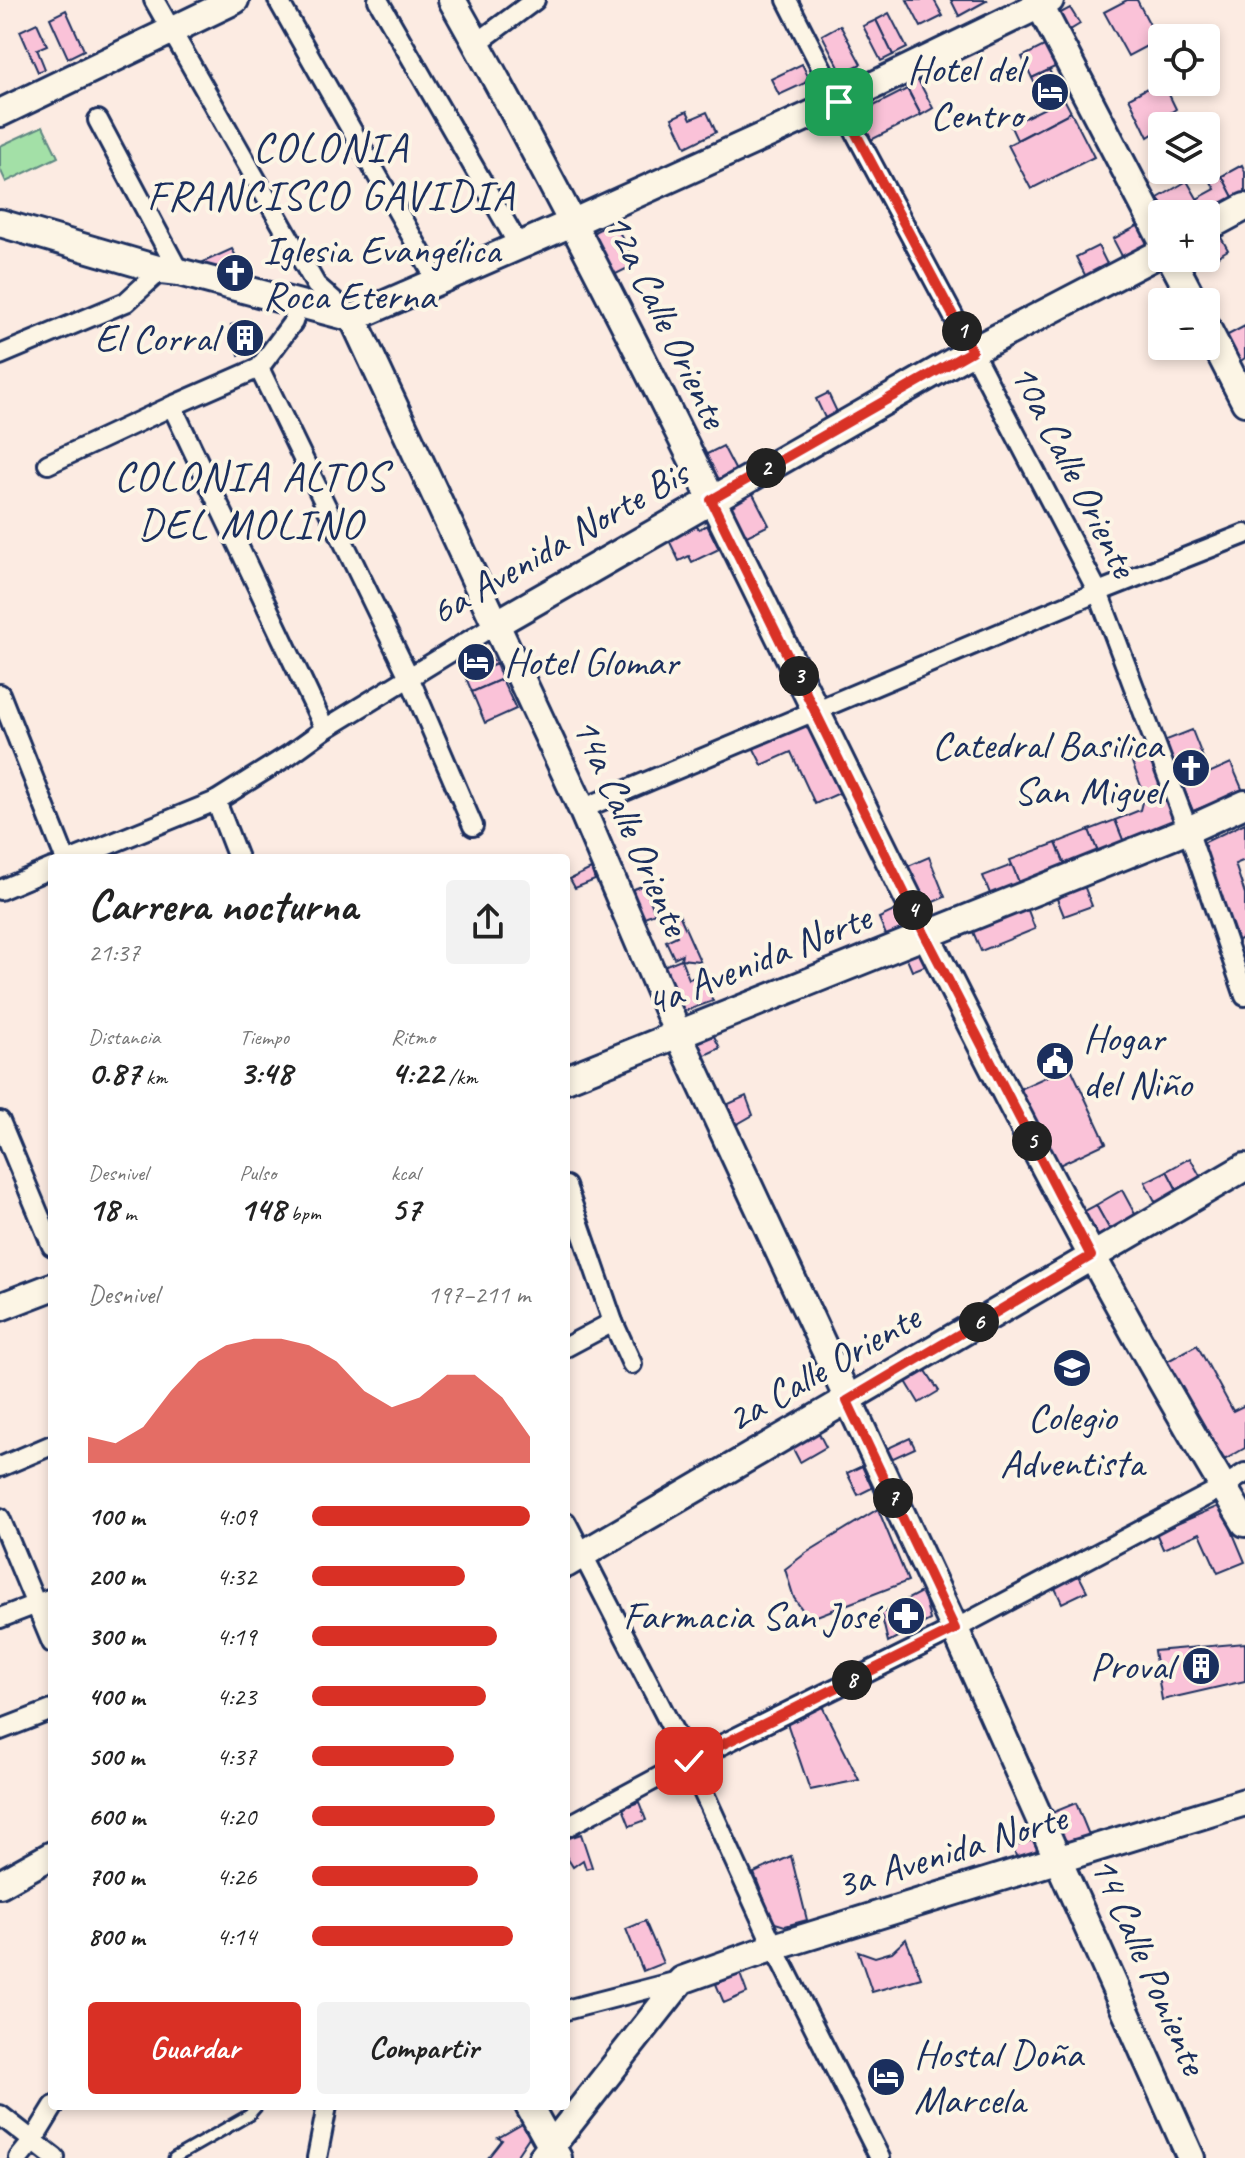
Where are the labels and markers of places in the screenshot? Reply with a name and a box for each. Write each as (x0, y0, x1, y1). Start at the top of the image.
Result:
place label: Hotel del Centro (907, 44, 1029, 140)
pin (805, 68, 873, 136)
hotel icon: Hotel del Centro (1029, 71, 1071, 113)
place label: Iglesia Evangélica Roca Eterna (263, 225, 503, 321)
church icon: Iglesia Evangélica Roca Eterna (214, 252, 256, 294)
pin: 1 (942, 311, 982, 351)
place label: El Corral (95, 313, 224, 363)
building icon: El Corral (224, 317, 266, 359)
pin: 2 (746, 448, 786, 488)
place label: Hotel Glomar (504, 637, 681, 687)
hotel icon: Hotel Glomar (455, 641, 497, 683)
pin: 3 (779, 656, 819, 696)
place label: Catedral Basilica San Miguel (932, 720, 1169, 816)
church icon: Catedral Basilica San Miguel (1170, 747, 1212, 789)
pin: 4 (893, 890, 933, 930)
place label: Hogar del Niño (1083, 1013, 1194, 1109)
public building icon: Hogar del Niño (1034, 1040, 1076, 1082)
pin: 5 (1012, 1121, 1052, 1161)
pin: 6 (959, 1302, 999, 1342)
school or university icon: Colegio Adventista (1051, 1347, 1093, 1389)
place label: Colegio Adventista (1000, 1392, 1148, 1488)
pin: 7 (873, 1478, 913, 1518)
place label: Farmacia San José (623, 1591, 884, 1641)
pharmacy icon: Farmacia San José (885, 1595, 927, 1637)
place label: Proval (1090, 1641, 1179, 1691)
building icon: Proval (1180, 1645, 1222, 1687)
pin: 8 (832, 1660, 872, 1700)
pin (655, 1727, 723, 1795)
place label: Hostal Doña Marcela (914, 2029, 1085, 2125)
hotel icon: Hostal Doña Marcela (865, 2056, 907, 2098)

